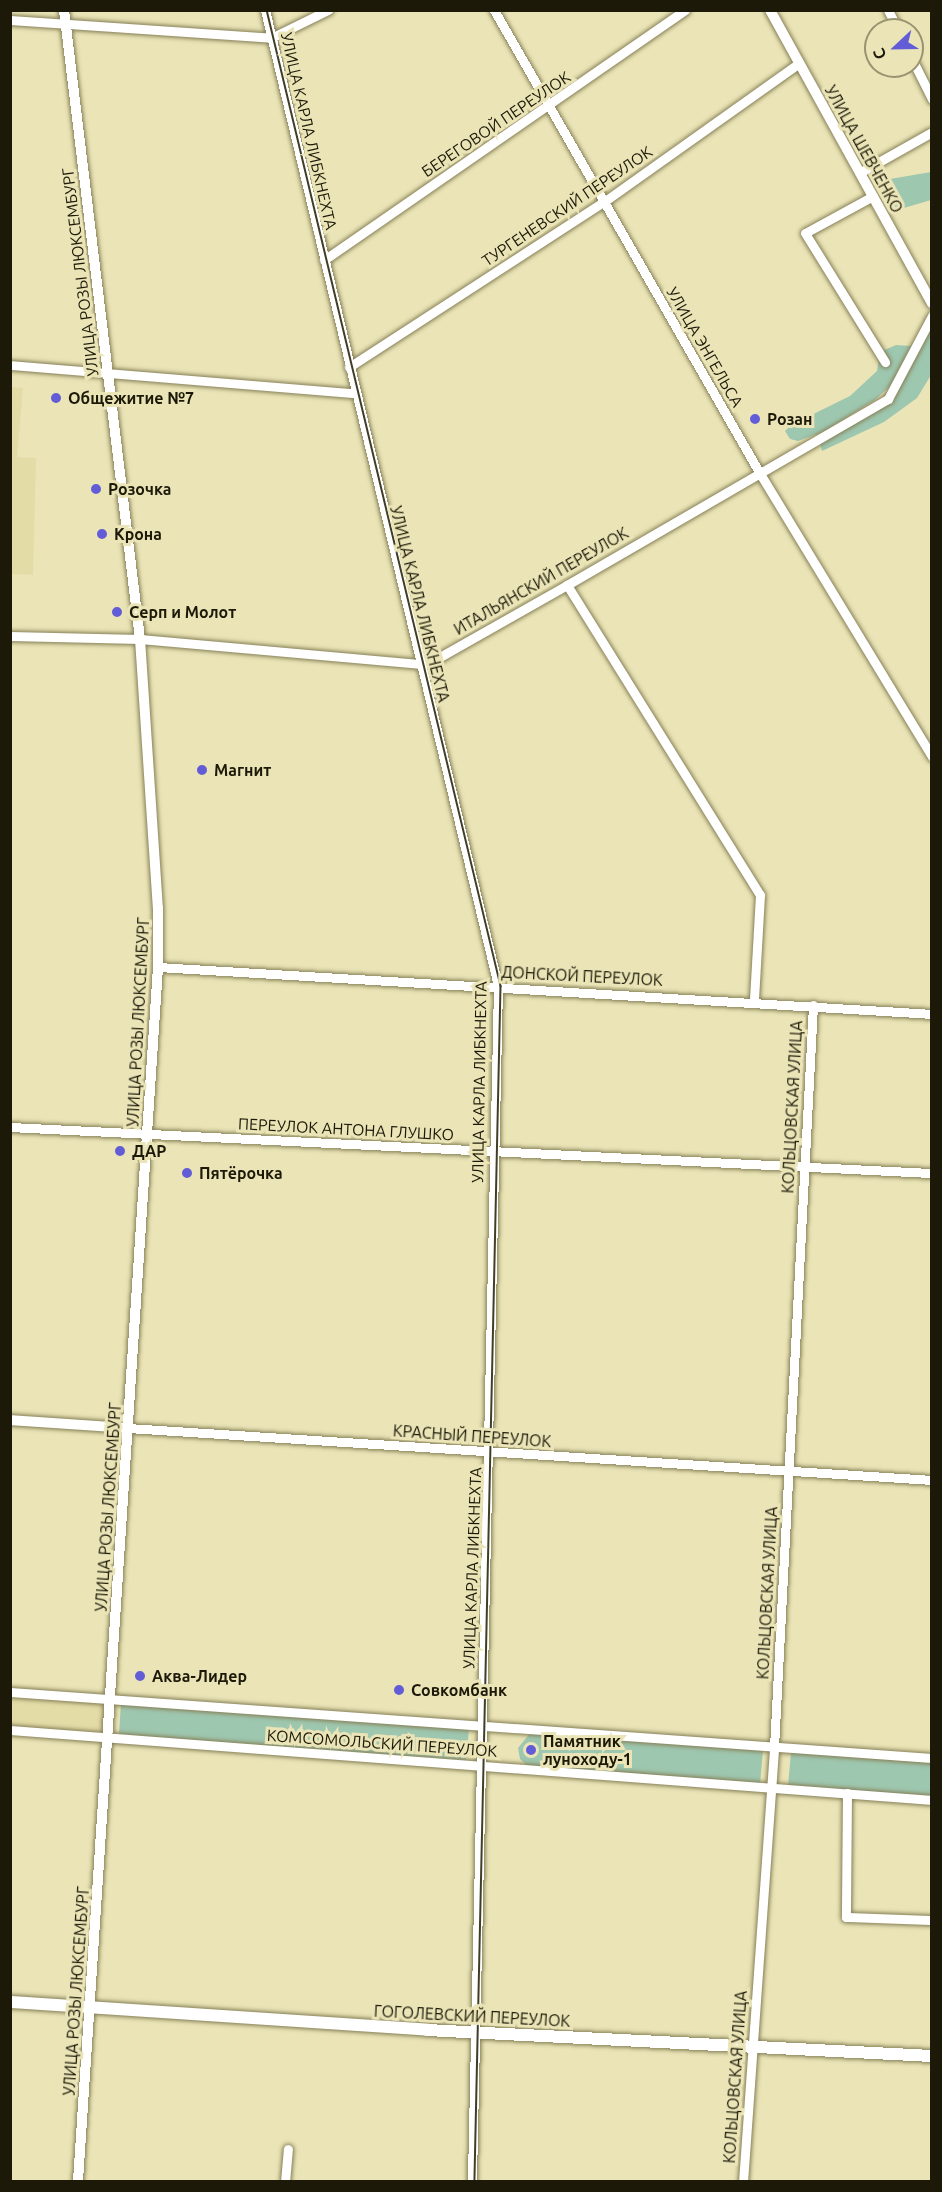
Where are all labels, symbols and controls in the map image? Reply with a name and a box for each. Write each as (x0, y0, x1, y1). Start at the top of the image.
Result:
north arrow (864, 18, 924, 78)
street label: УЛИЦА КАРЛА ЛИБКНЕХТА (277, 31, 341, 231)
text: С (869, 46, 889, 62)
street label: БЕРЕГОВОЙ ПЕРЕУЛОК (418, 67, 574, 181)
street label: УЛИЦА ШЕВЧЕНКО (821, 82, 907, 216)
street label: ТУРГЕНЕВСКИЙ ПЕРЕУЛОК (478, 142, 656, 270)
street label: УЛИЦА РОЗЫ ЛЮКСЕМБУРГ (58, 167, 102, 377)
street label: УЛИЦА ЭНГЕЛЬСА (663, 284, 747, 410)
place label: Общежитие №7 (68, 388, 194, 408)
marker: Общежитие №7 (49, 391, 63, 405)
place label: Розан (767, 409, 813, 429)
marker: Розан (748, 412, 762, 426)
place label: Розочка (108, 479, 172, 499)
marker: Розочка (89, 482, 103, 496)
street label: УЛИЦА КАРЛА ЛИБКНЕХТА (386, 504, 454, 704)
street label: ИТАЛЬЯНСКИЙ ПЕРЕУЛОК (450, 523, 632, 639)
place label: Крона (114, 524, 162, 544)
marker: Крона (95, 527, 109, 541)
place label: Серп и Молот (129, 602, 236, 622)
marker: Серп и Молот (110, 605, 124, 619)
place label: Магнит (214, 760, 271, 780)
marker: Магнит (195, 763, 209, 777)
street label: УЛИЦА РОЗЫ ЛЮКСЕМБУРГ (123, 917, 153, 1127)
street label: ДОНСКОЙ ПЕРЕУЛОК (501, 962, 663, 990)
street label: УЛИЦА КАРЛА ЛИБКНЕХТА (468, 981, 490, 1183)
street label: КОЛЬЦОВСКАЯ УЛИЦА (778, 1020, 806, 1194)
street label: ПЕРЕУЛОК АНТОНА ГЛУШКО (238, 1114, 454, 1144)
place label: ДАР (132, 1141, 166, 1161)
marker: ДАР (113, 1144, 127, 1158)
place label: Пятёрочка (199, 1163, 283, 1183)
marker: Пятёрочка (180, 1166, 194, 1180)
street label: УЛИЦА РОЗЫ ЛЮКСЕМБУРГ (91, 1402, 125, 1612)
street label: КРАСНЫЙ ПЕРЕУЛОК (392, 1421, 552, 1451)
street label: УЛИЦА КАРЛА ЛИБКНЕХТА (459, 1467, 485, 1669)
street label: КОЛЬЦОВСКАЯ УЛИЦА (753, 1506, 781, 1680)
place label: Аква-Лидер (152, 1666, 247, 1686)
marker: Аква-Лидер (133, 1669, 147, 1683)
place label: Совкомбанк (411, 1680, 507, 1700)
marker: Совкомбанк (392, 1683, 406, 1697)
street label: КОМСОМОЛЬСКИЙ ПЕРЕУЛОК (266, 1725, 498, 1761)
place label: Памятник луноходу-1 (543, 1731, 632, 1769)
marker: Памятник луноходу-1 (524, 1743, 538, 1757)
street label: УЛИЦА РОЗЫ ЛЮКСЕМБУРГ (59, 1886, 93, 2096)
street label: КОЛЬЦОВСКАЯ УЛИЦА (719, 1990, 751, 2164)
street label: ГОГОЛЕВСКИЙ ПЕРЕУЛОК (373, 2001, 571, 2031)

